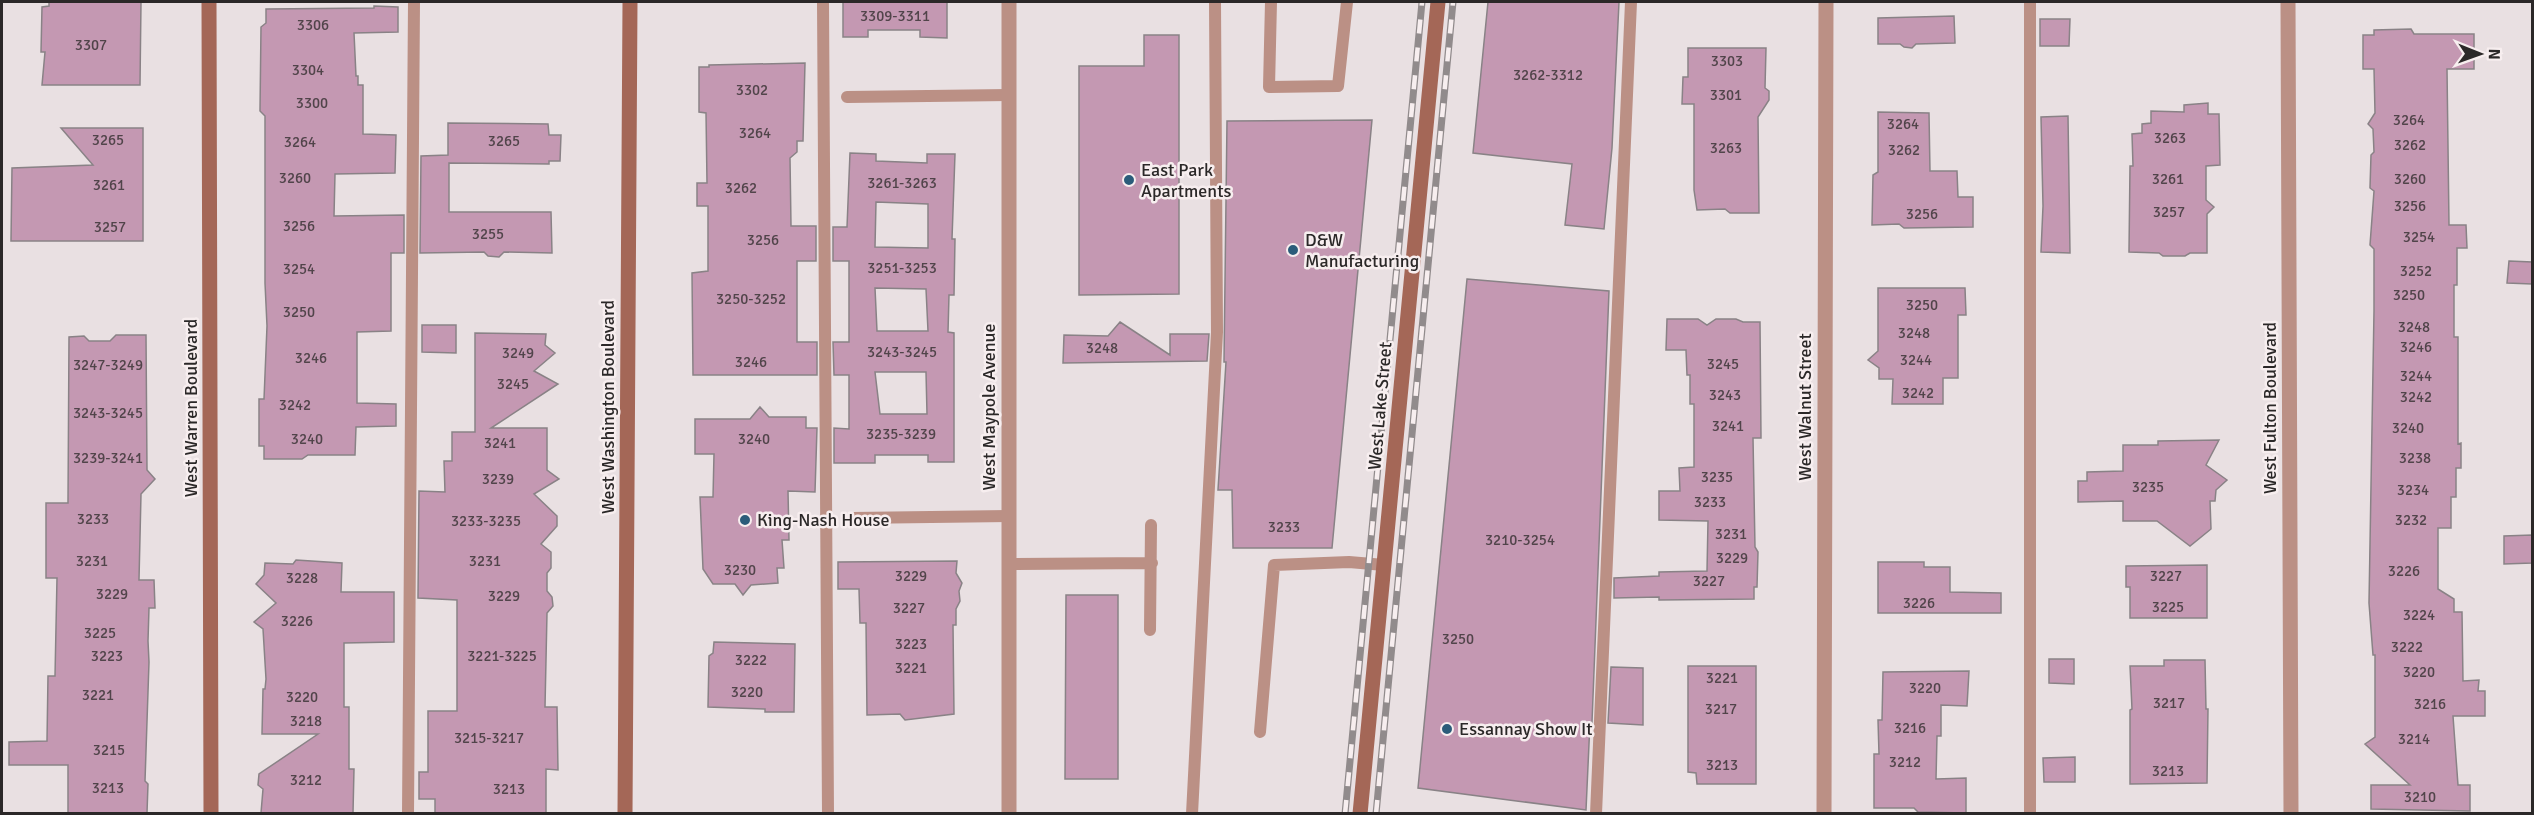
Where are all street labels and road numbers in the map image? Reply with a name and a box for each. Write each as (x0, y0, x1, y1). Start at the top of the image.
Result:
street label: West Washington Boulevard (597, 300, 619, 514)
street label: West Warren Boulevard (180, 319, 202, 497)
street label: West Fulton Boulevard (2259, 322, 2281, 494)
street label: West Maypole Avenue (978, 324, 1000, 490)
street label: West Walnut Street (1794, 333, 1816, 481)
street label: West Lake Street (1363, 341, 1397, 471)

